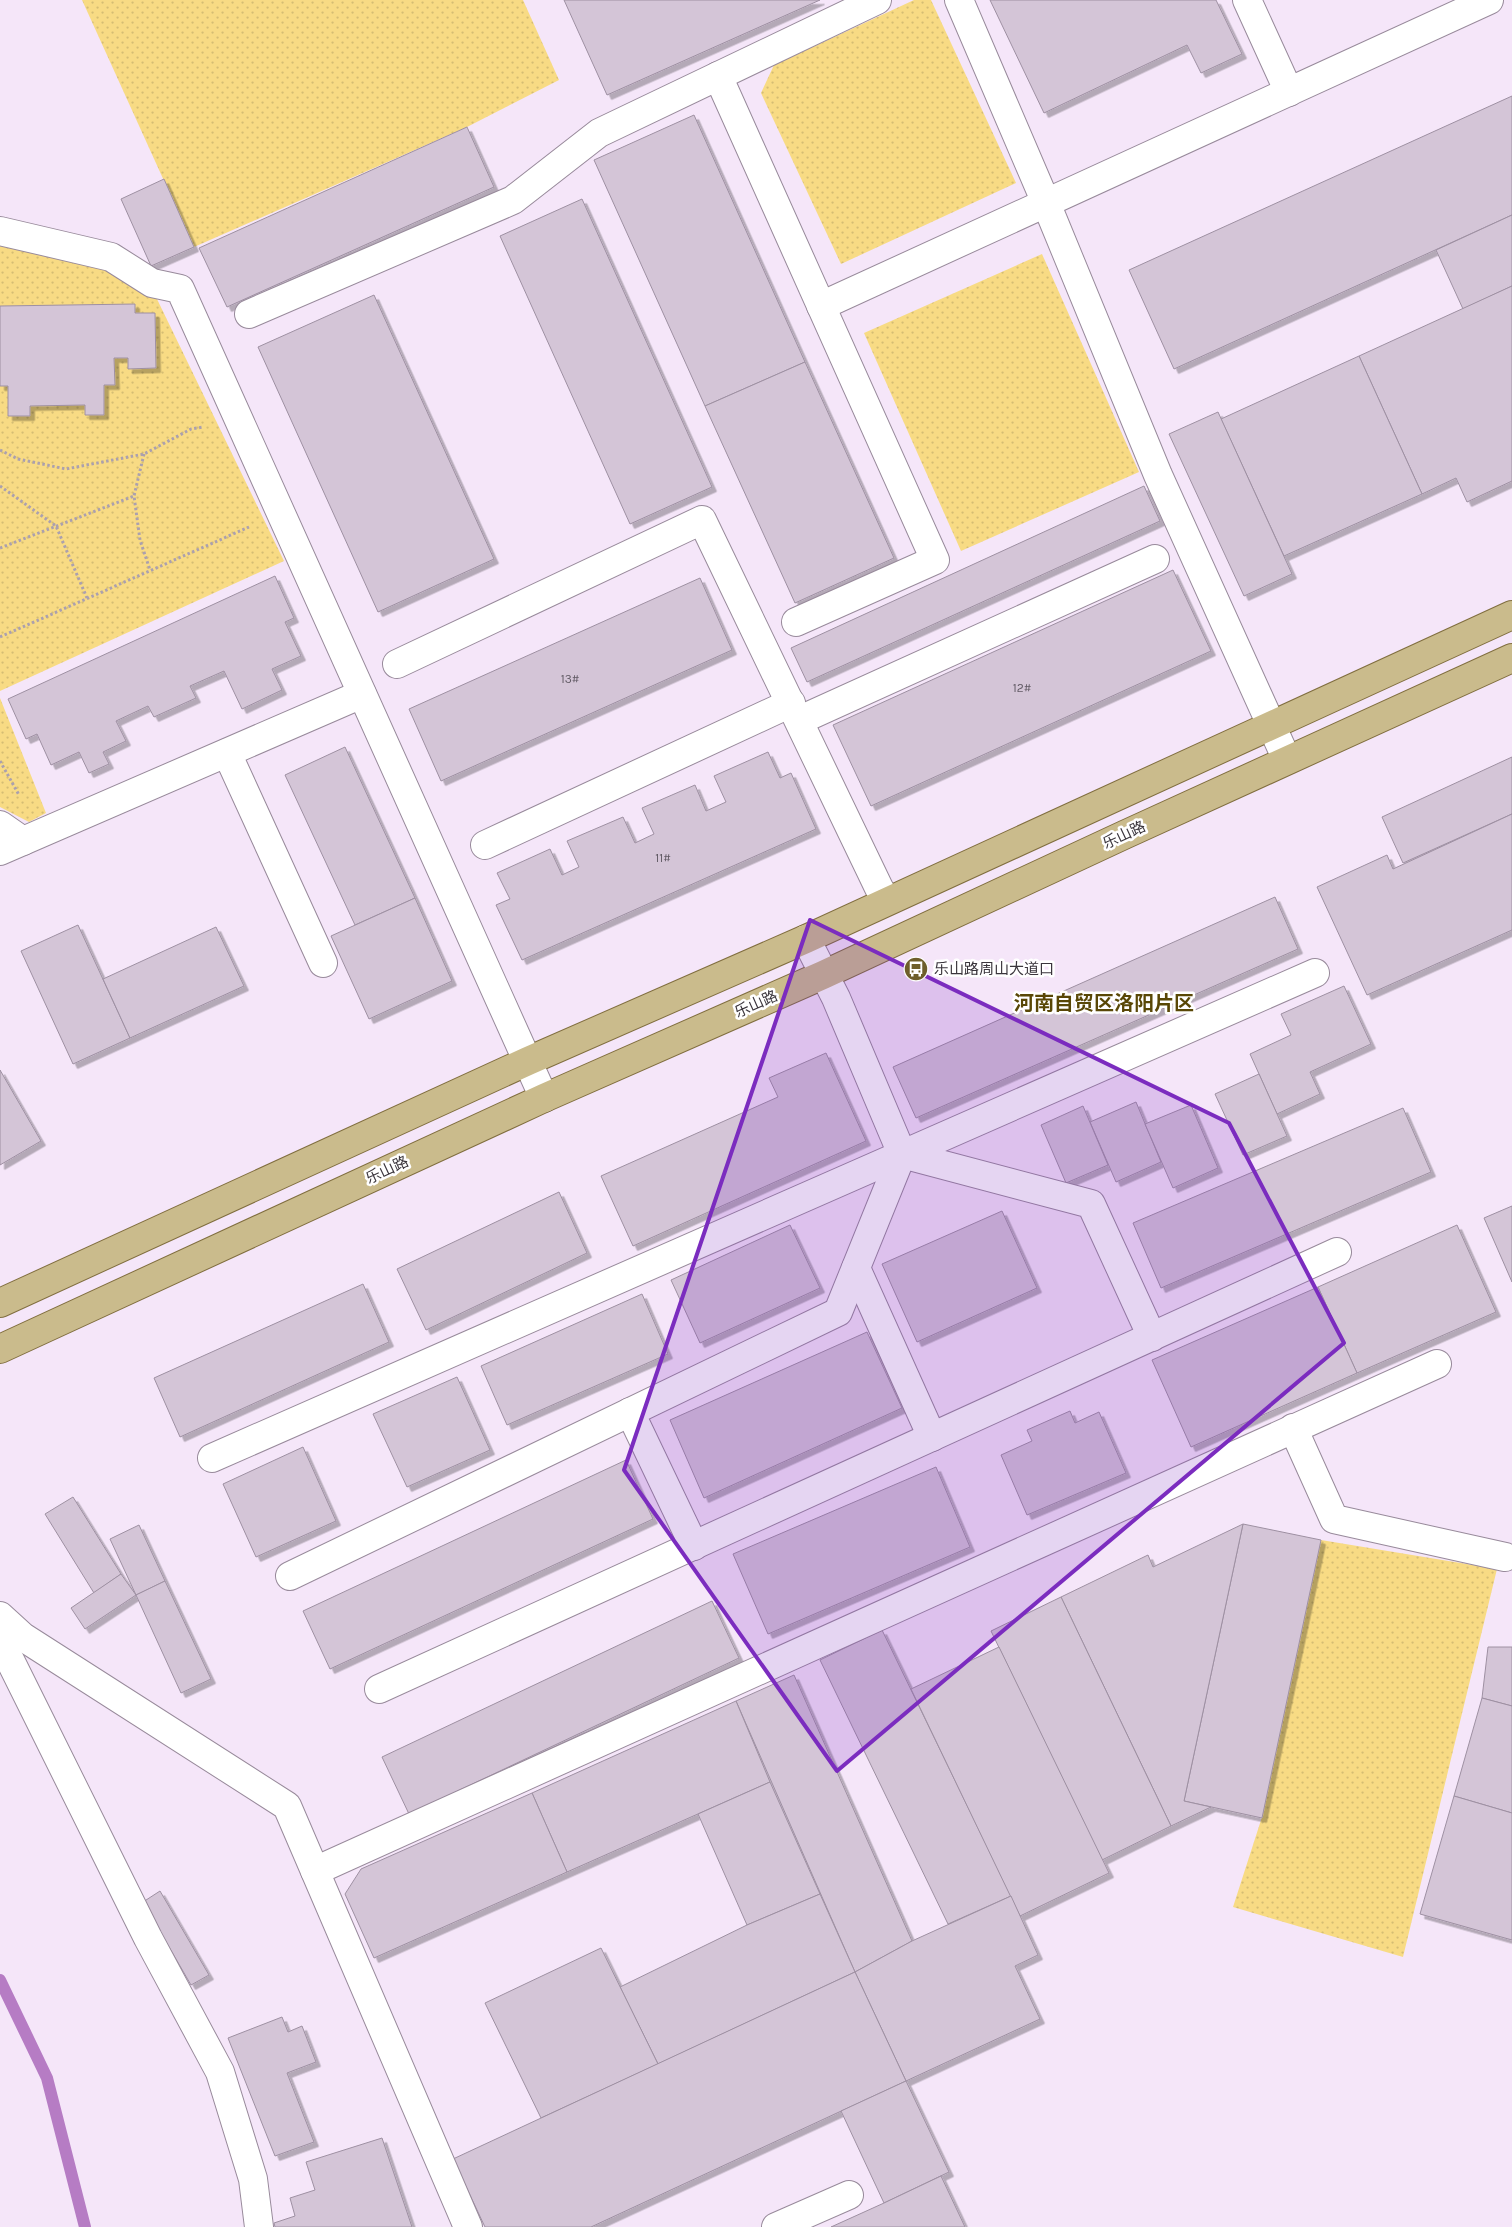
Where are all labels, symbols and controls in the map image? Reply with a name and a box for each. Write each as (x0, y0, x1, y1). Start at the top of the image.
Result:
house number: 13# (561, 672, 580, 686)
house number: 12# (1013, 681, 1032, 695)
street label: 乐山路 (1100, 817, 1148, 853)
house number: 11# (655, 851, 671, 865)
bus stop icon: 乐山路周山大道口 (903, 956, 929, 982)
place label: 乐山路周山大道口 (934, 960, 1054, 978)
street label: 乐山路 (732, 987, 780, 1021)
district label: 河南自贸区洛阳片区 (1014, 992, 1194, 1015)
street label: 乐山路 (363, 1152, 411, 1188)

